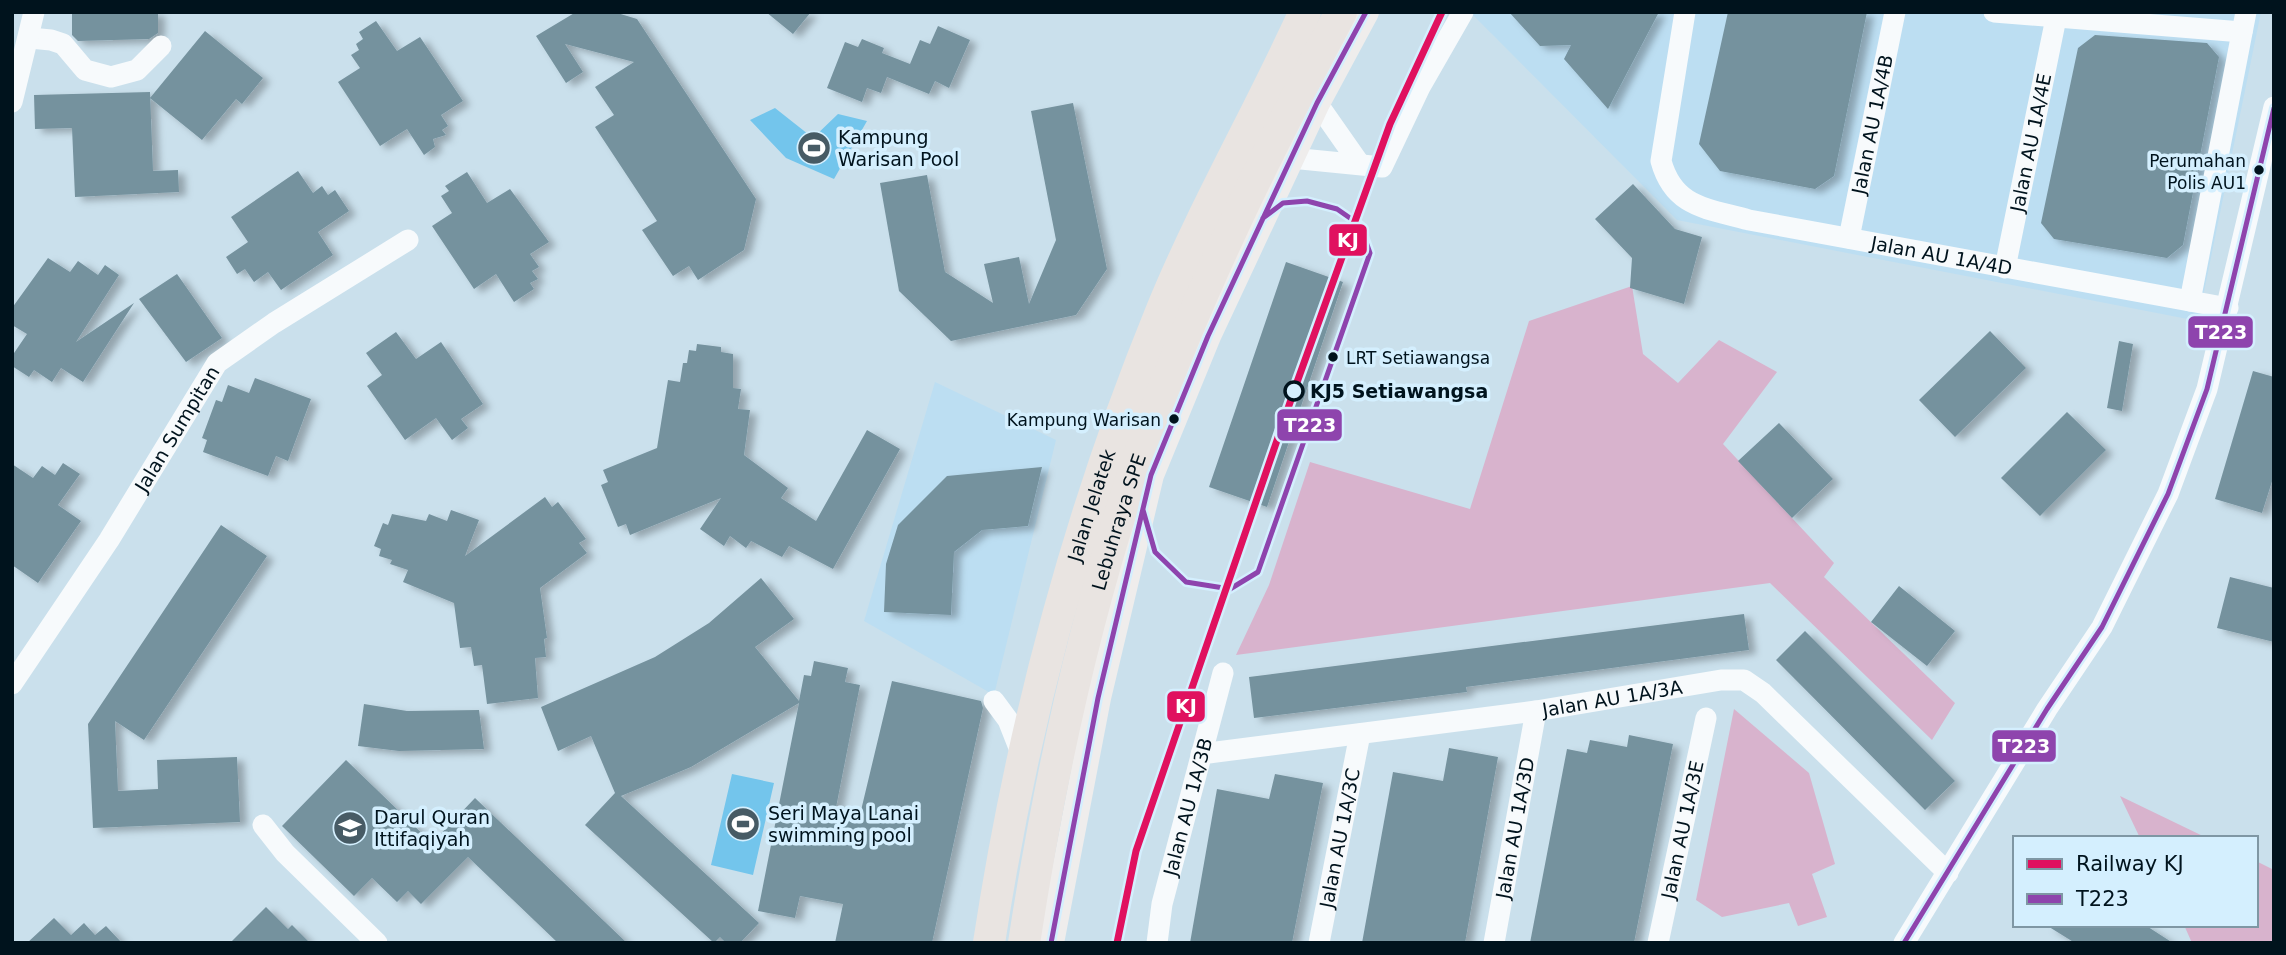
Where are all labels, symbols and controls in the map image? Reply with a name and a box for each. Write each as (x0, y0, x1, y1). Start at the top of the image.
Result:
street label: Jalan AU 1A/4B (1847, 53, 1897, 197)
street label: Jalan AU 1A/4E (2006, 71, 2055, 215)
place label: Kampung Warisan Pool (838, 126, 959, 170)
sports icon: Kampung Warisan Pool (795, 129, 833, 167)
place label: Perumahan Polis AU1 (2149, 151, 2246, 193)
marker: Perumahan Polis AU1 (2252, 163, 2266, 177)
line badge: KJ (1328, 223, 1368, 257)
text: KJ (1337, 229, 1359, 251)
street label: Jalan AU 1A/4D (1868, 231, 2014, 279)
line badge: T223 (2187, 315, 2254, 349)
text: T223 (2195, 321, 2247, 343)
place label: LRT Setiawangsa (1346, 348, 1490, 368)
marker: LRT Setiawangsa (1326, 350, 1340, 364)
street label: Jalan Sumpitan (130, 362, 224, 497)
place label: KJ5 Setiawangsa (1310, 380, 1488, 402)
marker: KJ5 Setiawangsa (1284, 381, 1304, 401)
line badge: T223 (1276, 408, 1343, 442)
place label: Kampung Warisan (1007, 410, 1161, 430)
marker: Kampung Warisan (1167, 412, 1181, 426)
text: T223 (1284, 414, 1336, 436)
street label: Jalan Jelatek (1063, 446, 1120, 565)
street label: Lebuhraya SPE (1087, 451, 1150, 593)
street label: Jalan AU 1A/3A (1539, 676, 1684, 721)
line badge: KJ (1166, 690, 1206, 723)
text: KJ (1175, 695, 1197, 717)
line badge: T223 (1991, 729, 2057, 763)
street label: Jalan AU 1A/3B (1159, 735, 1216, 879)
text: T223 (1998, 735, 2050, 757)
street label: Jalan AU 1A/3D (1491, 755, 1538, 901)
street label: Jalan AU 1A/3E (1657, 758, 1708, 902)
street label: Jalan AU 1A/3C (1315, 766, 1364, 911)
place label: Seri Maya Lanai swimming pool (768, 802, 919, 846)
sports icon: Seri Maya Lanai swimming pool (724, 805, 762, 843)
place label: Darul Quran Ittifaqiyah (374, 806, 490, 850)
school or university icon: Darul Quran Ittifaqiyah (331, 809, 369, 847)
legend (2013, 836, 2258, 927)
text: Railway KJ (2076, 852, 2184, 876)
text: T223 (2075, 887, 2129, 911)

